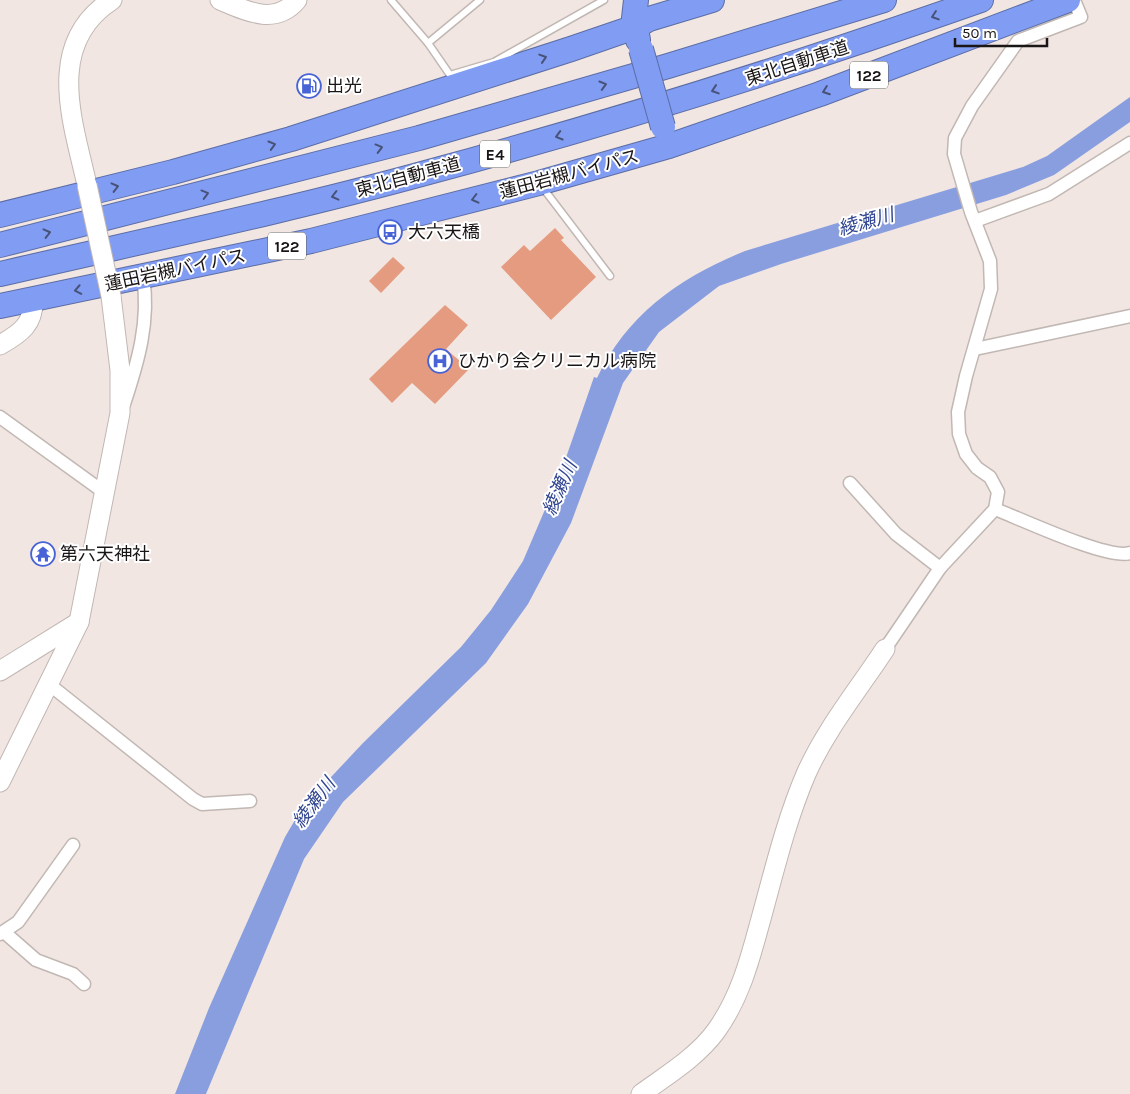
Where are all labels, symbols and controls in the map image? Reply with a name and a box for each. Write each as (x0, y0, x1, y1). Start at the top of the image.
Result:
one-way arrow (932, 10, 940, 20)
scale bar (955, 15, 1048, 47)
text: 50 m (962, 24, 997, 42)
street label: 東北自動車道 (742, 36, 852, 90)
one-way arrow (538, 54, 546, 64)
road number: 122 (850, 62, 888, 88)
fuel station icon: 出光 (296, 73, 322, 99)
place label: 出光 (326, 75, 362, 97)
one-way arrow (598, 80, 607, 91)
one-way arrow (711, 84, 719, 94)
one-way arrow (822, 85, 831, 95)
one-way arrow (555, 130, 564, 140)
one-way arrow (268, 140, 276, 150)
road number: E4 (480, 140, 510, 168)
one-way arrow (375, 144, 383, 154)
street label: 蓮田岩槻バイパス (497, 145, 641, 203)
street label: 東北自動車道 (353, 152, 463, 202)
one-way arrow (111, 182, 120, 193)
one-way arrow (200, 189, 208, 199)
one-way arrow (330, 190, 339, 201)
one-way arrow (471, 193, 480, 204)
water label: 綾瀬川 (836, 203, 898, 240)
bus stop icon: 大六天橋 (377, 219, 403, 245)
place label: 大六天橋 (408, 221, 480, 243)
one-way arrow (43, 228, 52, 239)
road number: 122 (268, 232, 306, 260)
street label: 蓮田岩槻バイパス (102, 244, 248, 296)
one-way arrow (74, 284, 82, 294)
hospital icon: ひかり会クリニカル病院 (427, 348, 453, 374)
place label: ひかり会クリニカル病院 (458, 350, 656, 372)
water label: 綾瀬川 (538, 456, 582, 519)
temple icon: 第六天神社 (30, 541, 56, 567)
place label: 第六天神社 (60, 543, 150, 565)
water label: 綾瀬川 (288, 772, 341, 832)

